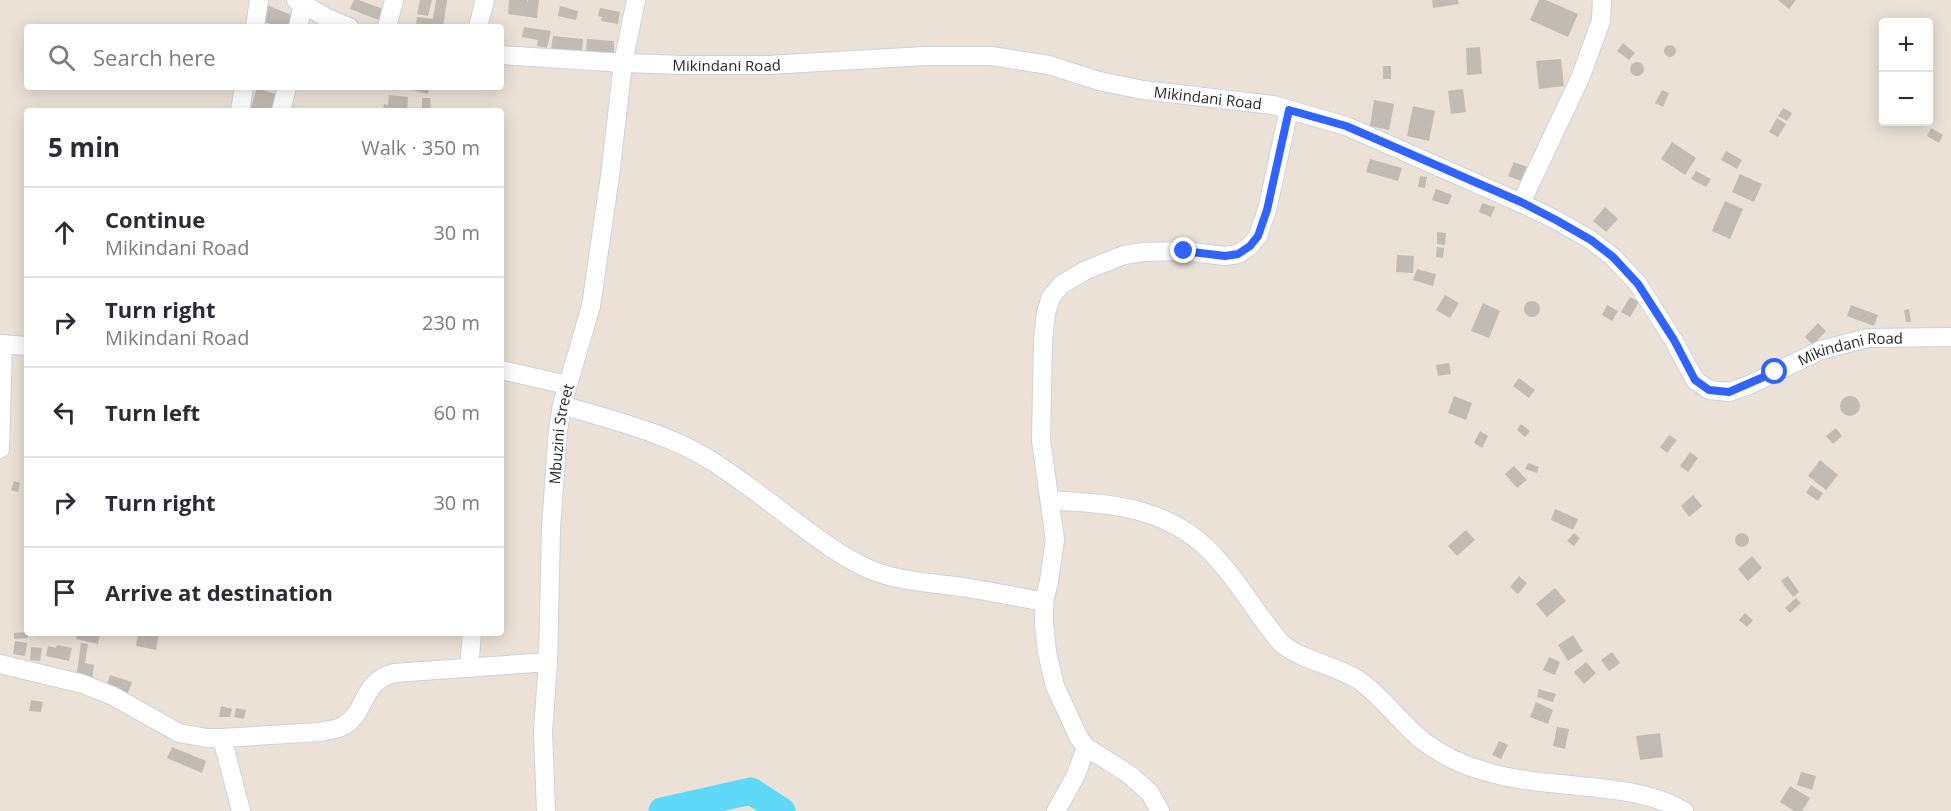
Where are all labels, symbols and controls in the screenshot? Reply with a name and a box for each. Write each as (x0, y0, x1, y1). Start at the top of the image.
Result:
map controls (1879, 18, 1933, 126)
button: + (1879, 18, 1933, 72)
search box (24, 24, 504, 90)
icon: search (45, 41, 78, 74)
text: Search here (93, 42, 216, 72)
street label: Mikindani Road (672, 54, 781, 75)
button: − (1879, 72, 1933, 126)
street label: Mikindani Road (1153, 81, 1263, 114)
text: 5 min (48, 129, 120, 165)
text: Walk · 350 m (361, 134, 480, 161)
text: Continue (105, 204, 205, 234)
icon: ahead (48, 216, 81, 249)
text: 30 m (433, 219, 480, 246)
text: Mikindani Road (105, 234, 249, 261)
route end (1170, 237, 1196, 263)
text: Turn right (105, 294, 216, 324)
icon: right (48, 306, 81, 339)
text: 230 m (422, 309, 480, 336)
text: Mikindani Road (105, 324, 249, 351)
street label: Mikindani Road (1794, 328, 1903, 370)
route start (1761, 358, 1787, 384)
street label: Mbuzini Street (544, 381, 578, 485)
icon: left (48, 396, 81, 429)
text: Turn left (105, 397, 200, 427)
text: 60 m (433, 399, 480, 426)
icon: right (48, 486, 81, 519)
text: Turn right (105, 487, 216, 517)
text: 30 m (433, 489, 480, 516)
icon: arrive (48, 576, 81, 609)
text: Arrive at destination (105, 577, 333, 607)

